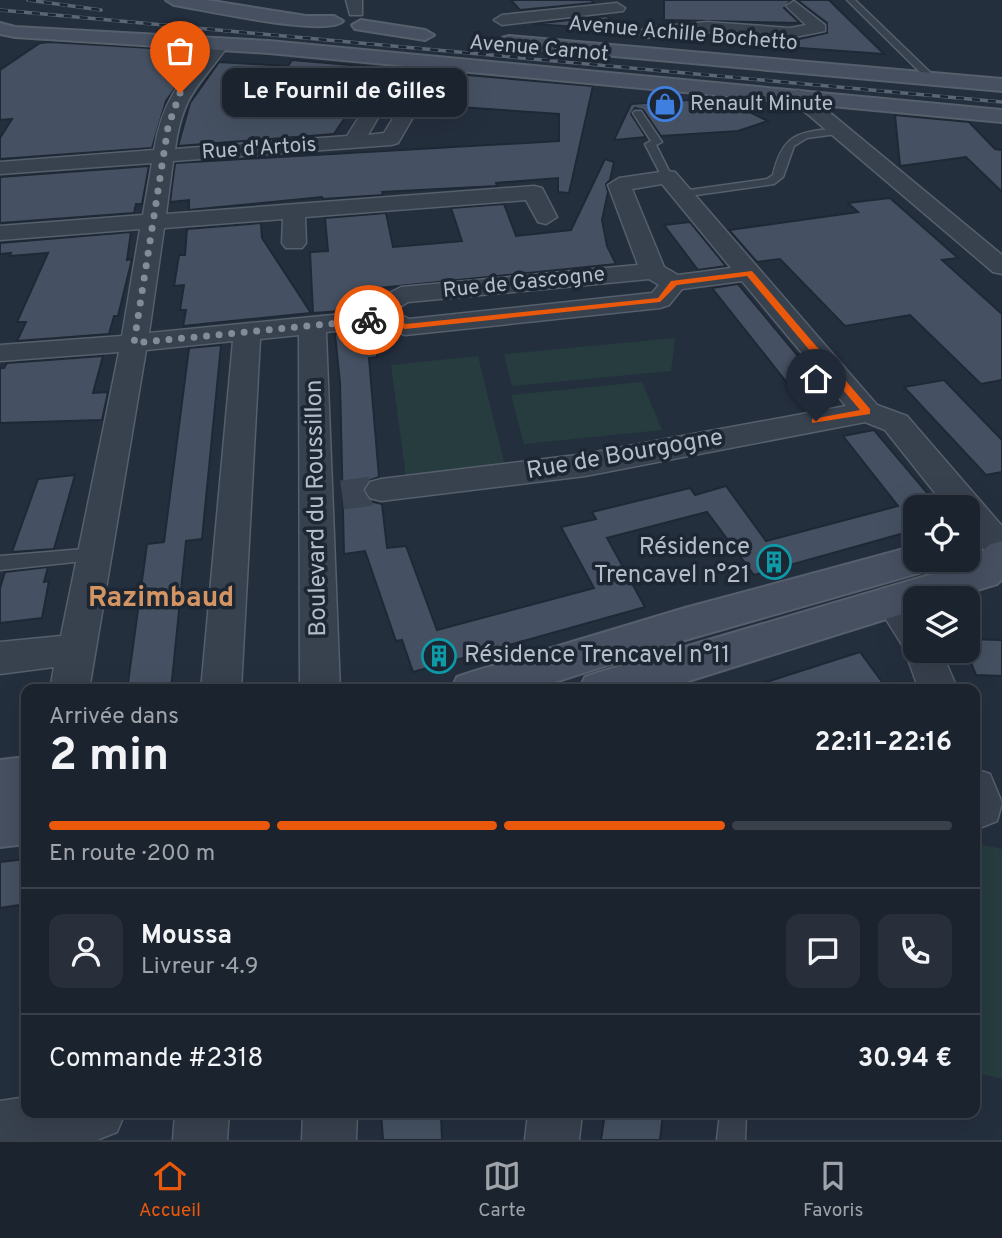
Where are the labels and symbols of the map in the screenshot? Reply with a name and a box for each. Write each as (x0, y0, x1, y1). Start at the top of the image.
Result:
street label: Avenue Achille Bochetto (567, 11, 799, 57)
pin (150, 21, 210, 93)
street label: Avenue Carnot (468, 29, 610, 69)
callout: Le Fournil de Gilles (222, 68, 467, 118)
shop icon: Renault Minute (646, 85, 684, 123)
place label: Renault Minute (690, 91, 833, 118)
street label: Rue d'Artois (201, 132, 317, 166)
street label: Rue de Gascogne (442, 261, 606, 305)
courier (334, 285, 404, 355)
pin (786, 349, 846, 421)
street label: Boulevard du Roussillon (300, 379, 334, 637)
street label: Rue de Bourgogne (524, 423, 726, 487)
place label: Résidence Trencavel n°21 (594, 533, 750, 591)
building icon: Résidence Trencavel n°21 (755, 543, 793, 581)
district label: Razimbaud (88, 581, 234, 617)
building icon: Résidence Trencavel n°11 (420, 637, 458, 675)
place label: Résidence Trencavel n°11 (464, 641, 730, 671)

